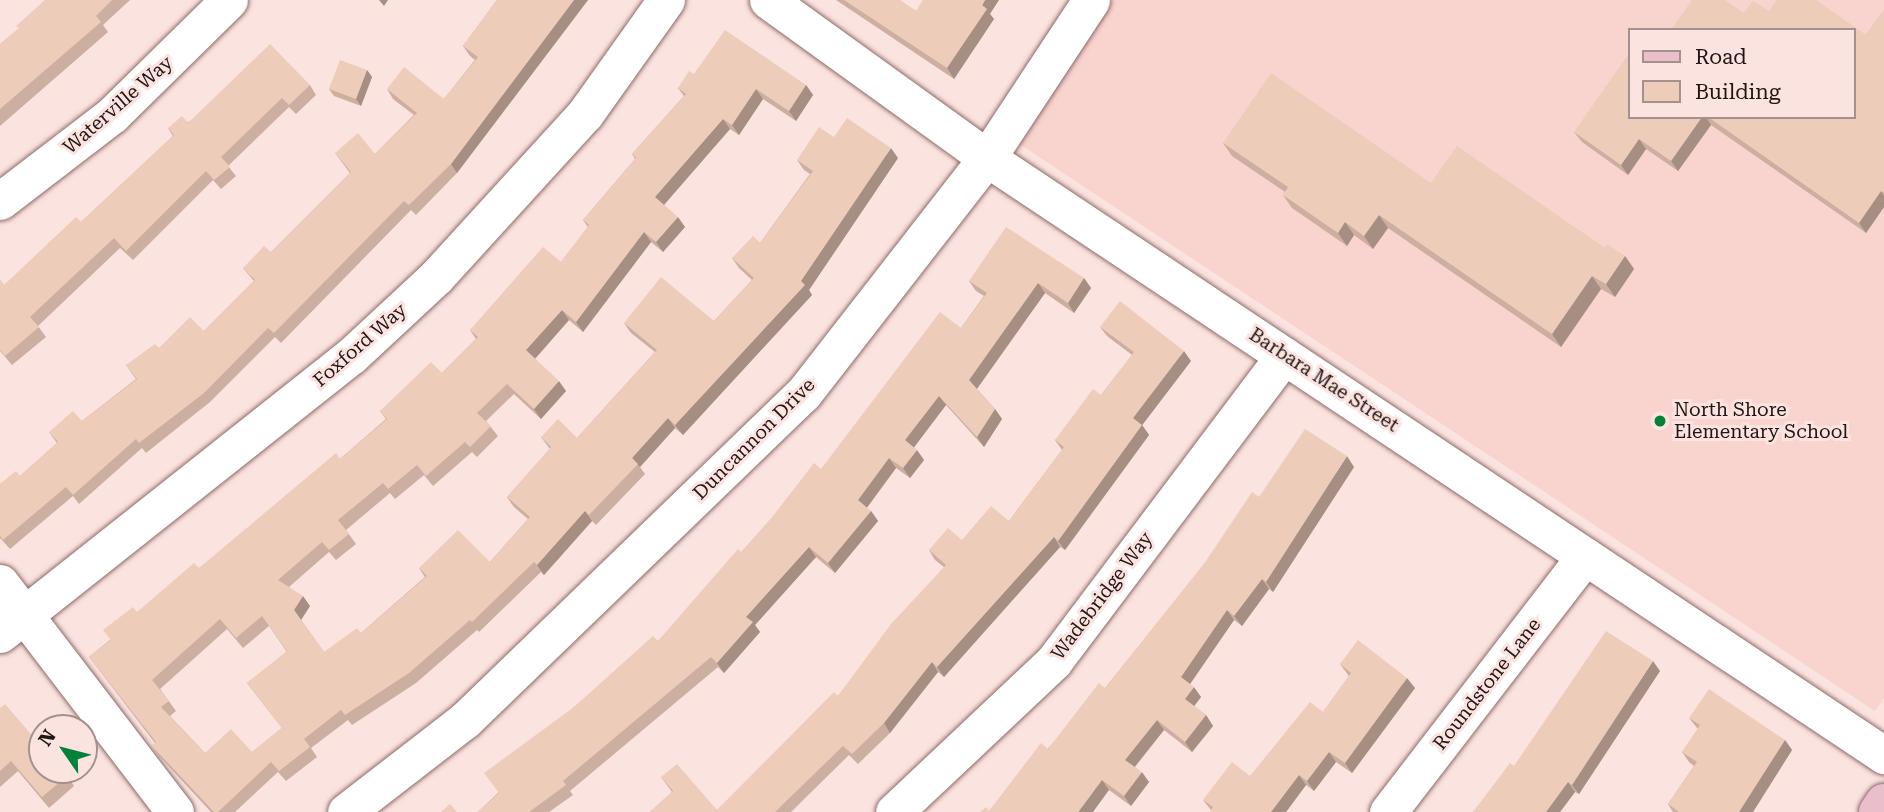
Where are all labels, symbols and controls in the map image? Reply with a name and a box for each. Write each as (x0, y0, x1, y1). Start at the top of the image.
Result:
legend (1629, 28, 1856, 119)
text: Road (1695, 45, 1747, 69)
street label: Waterville Way (59, 51, 177, 159)
text: Building (1695, 80, 1781, 104)
street label: Foxford Way (309, 298, 411, 392)
street label: Barbara Mae Street (1245, 323, 1403, 437)
street label: Duncannon Drive (688, 373, 820, 505)
place label: North Shore Elementary School (1674, 399, 1848, 443)
marker: North Shore Elementary School (1652, 413, 1668, 429)
street label: Wadebridge Way (1046, 527, 1158, 665)
street label: Roundstone Lane (1428, 614, 1546, 754)
north arrow (28, 714, 98, 784)
text: N (33, 725, 61, 750)

